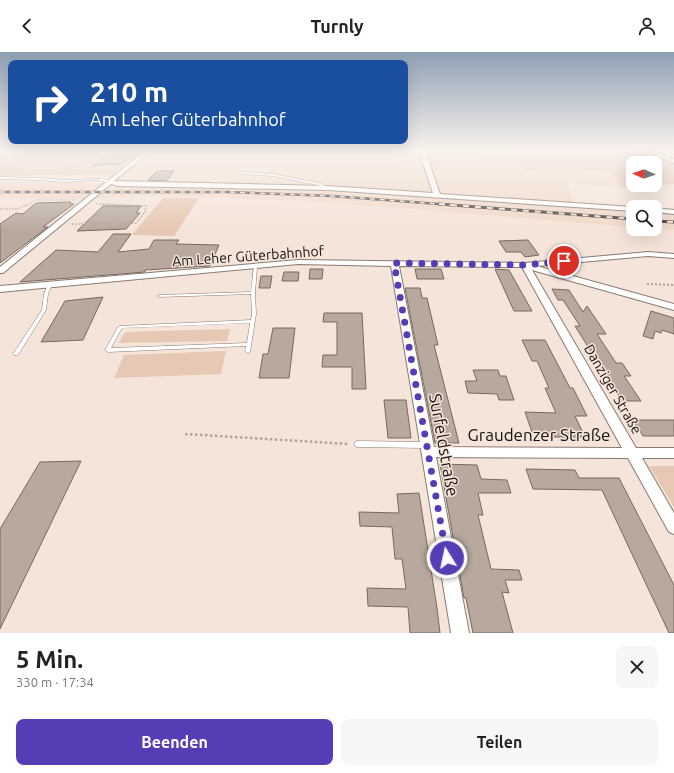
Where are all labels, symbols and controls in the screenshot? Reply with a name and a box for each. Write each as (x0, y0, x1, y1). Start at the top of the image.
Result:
icon: back (16, 15, 38, 37)
icon: person (636, 15, 658, 37)
text: Turnly (310, 16, 364, 36)
icon: right (24, 76, 76, 128)
text: 210 m (90, 76, 168, 107)
text: Am Leher Güterbahnhof (90, 109, 286, 129)
north arrow (626, 156, 662, 192)
map controls (626, 156, 662, 236)
button: search (626, 200, 662, 236)
street label: Am Leher Güterbahnhof (172, 243, 325, 269)
pin (547, 244, 581, 278)
icon: arrive (553, 250, 575, 272)
street label: Danziger Straße (581, 341, 645, 437)
street label: Surfeldstraße (426, 392, 463, 498)
street label: Graudenzer Straße (468, 425, 610, 444)
position arrow (426, 537, 468, 579)
text: 5 Min. (16, 646, 83, 673)
button: close (616, 646, 658, 688)
text: 330 m · 17:34 (16, 675, 94, 689)
button: Beenden (16, 719, 333, 765)
button: Teilen (341, 719, 658, 765)

